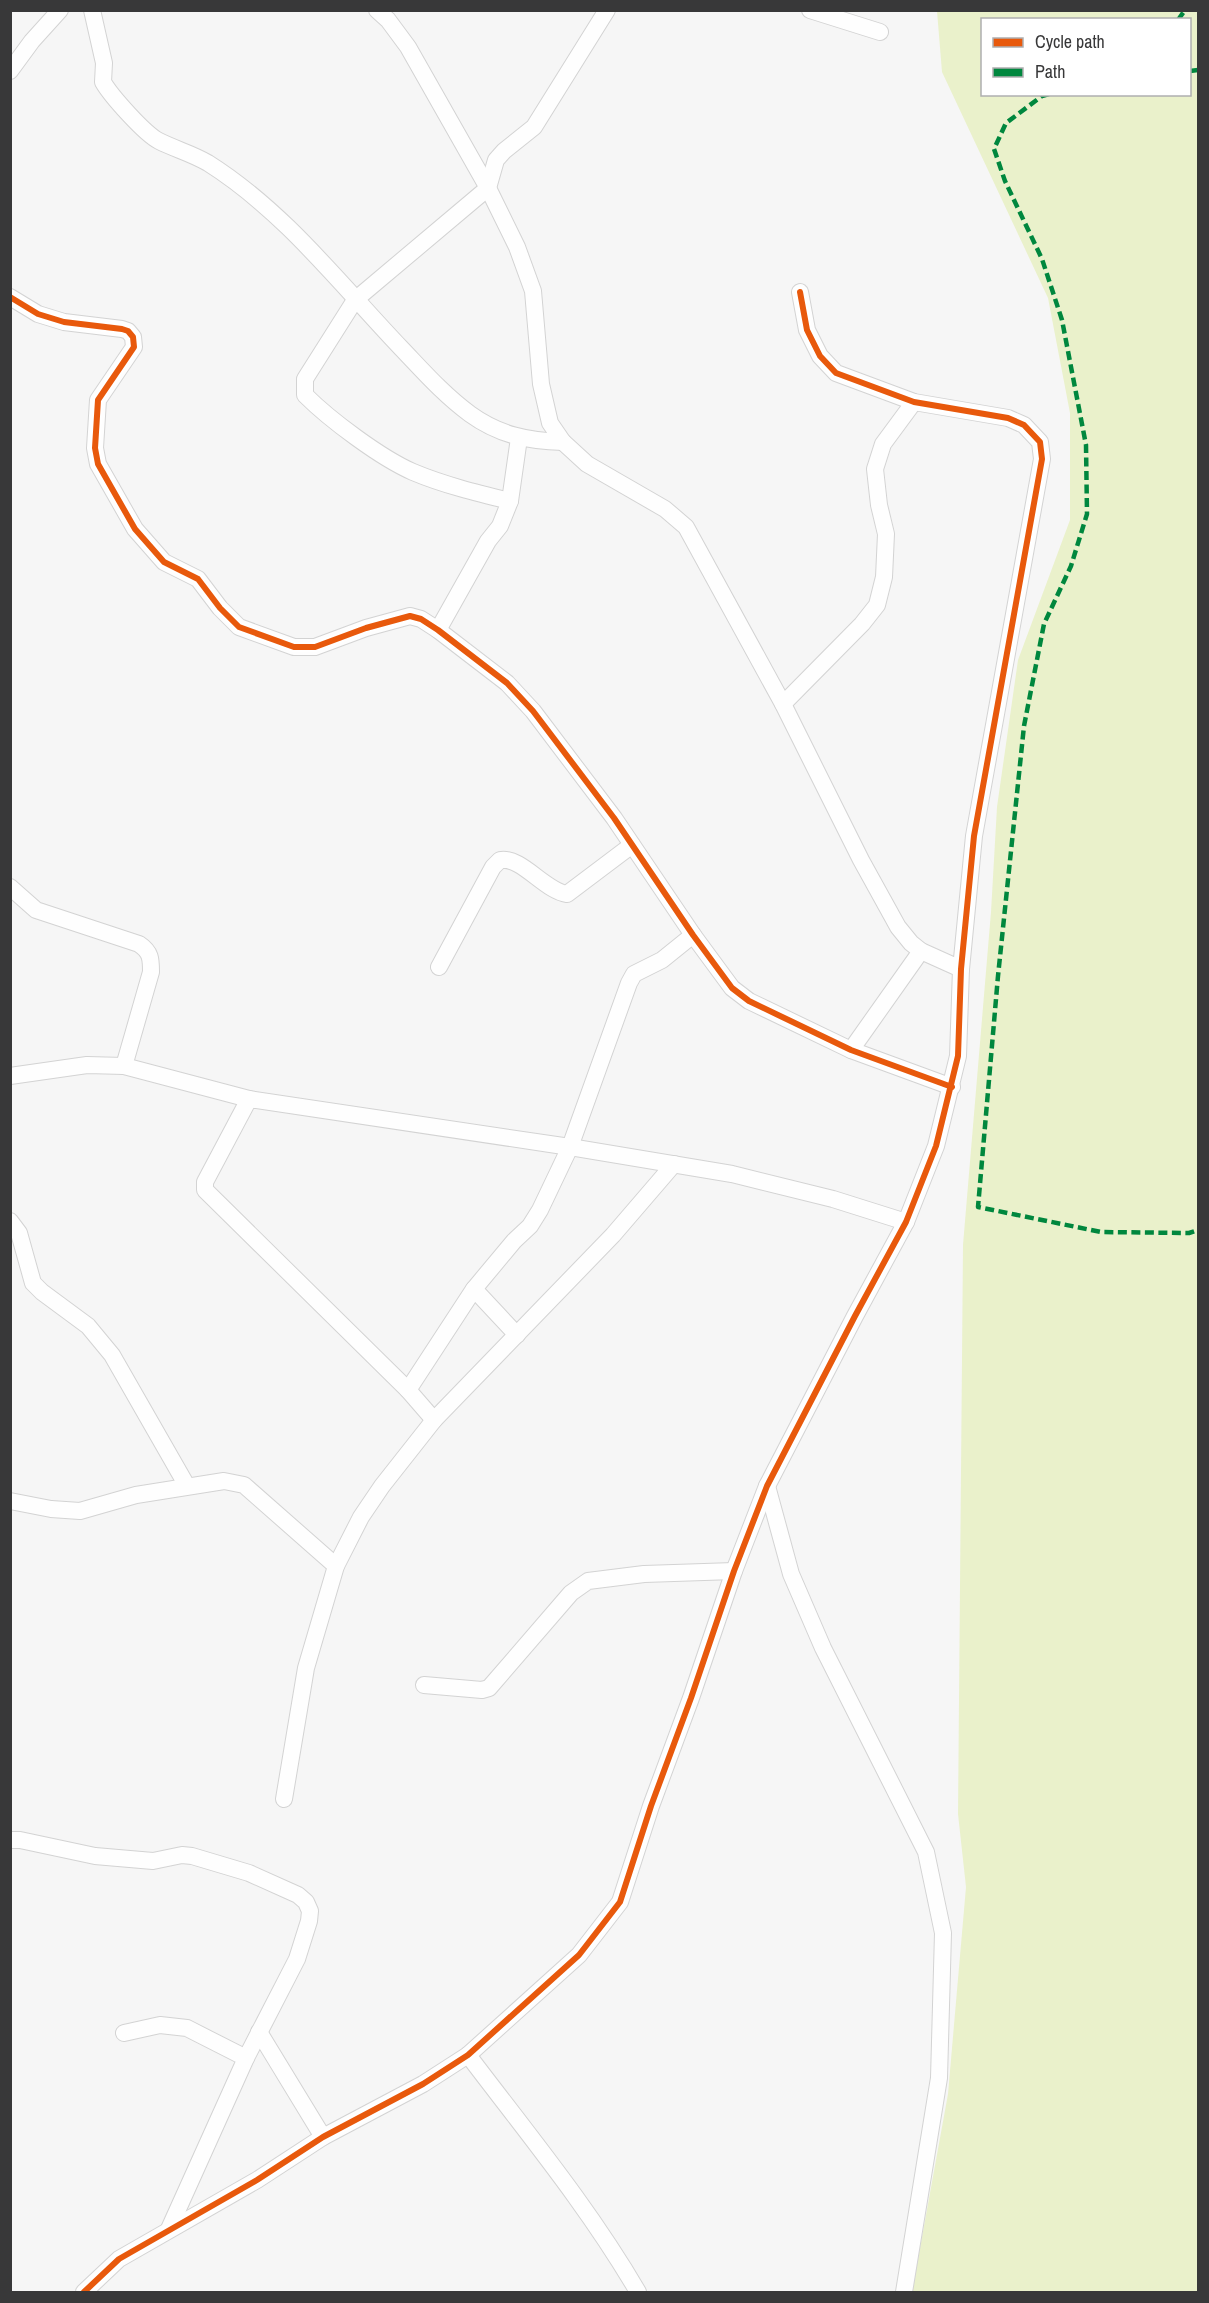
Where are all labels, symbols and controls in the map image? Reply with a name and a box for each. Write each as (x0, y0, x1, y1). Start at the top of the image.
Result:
legend (981, 18, 1191, 96)
text: Cycle path (1035, 29, 1105, 54)
text: Path (1035, 59, 1065, 84)

